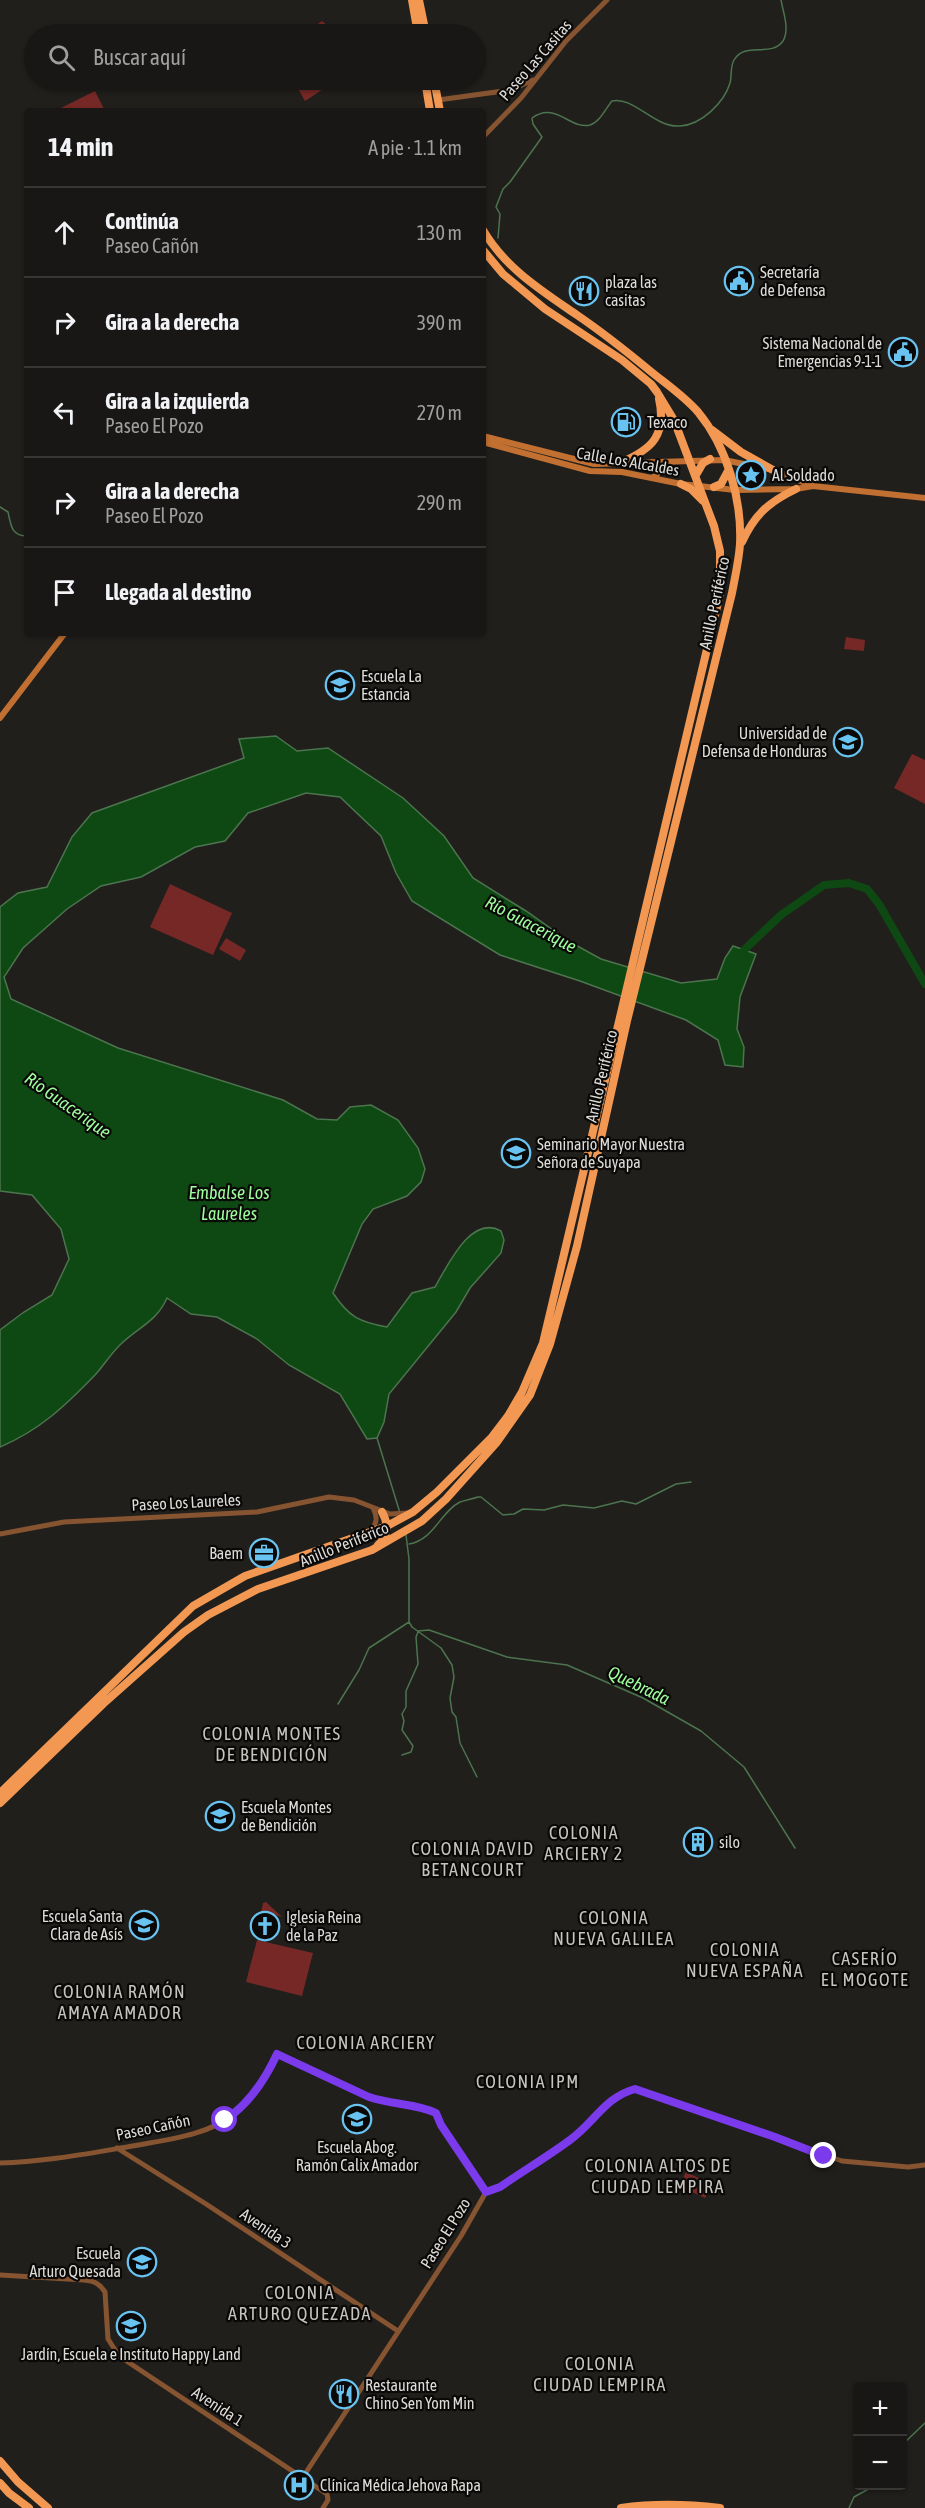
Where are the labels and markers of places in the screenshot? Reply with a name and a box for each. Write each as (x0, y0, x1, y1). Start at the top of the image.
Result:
place label: Secretaría de Defensa (760, 263, 826, 299)
public building icon: Secretaría de Defensa (723, 265, 755, 297)
place label: plaza las casitas (605, 273, 657, 309)
restaurant icon: plaza las casitas (568, 275, 600, 307)
place label: Sistema Nacional de Emergencias 9-1-1 (763, 334, 882, 371)
public building icon: Sistema Nacional de Emergencias 9-1-1 (887, 336, 919, 368)
fuel station icon: Texaco (610, 406, 642, 438)
place label: Texaco (647, 413, 688, 431)
place icon: Al Soldado (735, 459, 767, 491)
place label: Al Soldado (772, 466, 835, 484)
place label: Escuela La Estancia (361, 667, 422, 703)
school or university icon: Escuela La Estancia (324, 669, 356, 701)
place label: Universidad de Defensa de Honduras (702, 724, 827, 760)
school or university icon: Universidad de Defensa de Honduras (832, 726, 864, 758)
place label: Seminario Mayor Nuestra Señora de Suyapa (537, 1135, 685, 1172)
school or university icon: Seminario Mayor Nuestra Señora de Suyapa (500, 1137, 532, 1169)
office icon: Baem (248, 1537, 280, 1569)
place label: Baem (209, 1544, 243, 1562)
place label: Escuela Montes de Bendición (241, 1798, 332, 1834)
school or university icon: Escuela Montes de Bendición (204, 1800, 236, 1832)
building icon: silo (682, 1826, 714, 1858)
place label: silo (719, 1833, 740, 1851)
place label: Escuela Santa Clara de Asís (42, 1907, 123, 1943)
place label: Iglesia Reina de la Paz (286, 1908, 361, 1944)
school or university icon: Escuela Santa Clara de Asís (128, 1909, 160, 1941)
church icon: Iglesia Reina de la Paz (249, 1910, 281, 1942)
school or university icon: Escuela Abog. Ramón Calix Amador (341, 2103, 373, 2135)
place label: Escuela Abog. Ramón Calix Amador (296, 2138, 418, 2174)
place label: Escuela Arturo Quesada (29, 2244, 121, 2280)
school or university icon: Escuela Arturo Quesada (126, 2246, 158, 2278)
school or university icon: Jardín, Escuela e Instituto Happy Land (115, 2310, 147, 2342)
place label: Jardín, Escuela e Instituto Happy Land (21, 2345, 241, 2364)
place label: Restaurante Chino Sen Yom Min (365, 2376, 475, 2412)
restaurant icon: Restaurante Chino Sen Yom Min (328, 2378, 360, 2410)
hospital icon: Clínica Médica Jehova Rapa (283, 2469, 315, 2501)
place label: Clínica Médica Jehova Rapa (320, 2476, 481, 2495)

